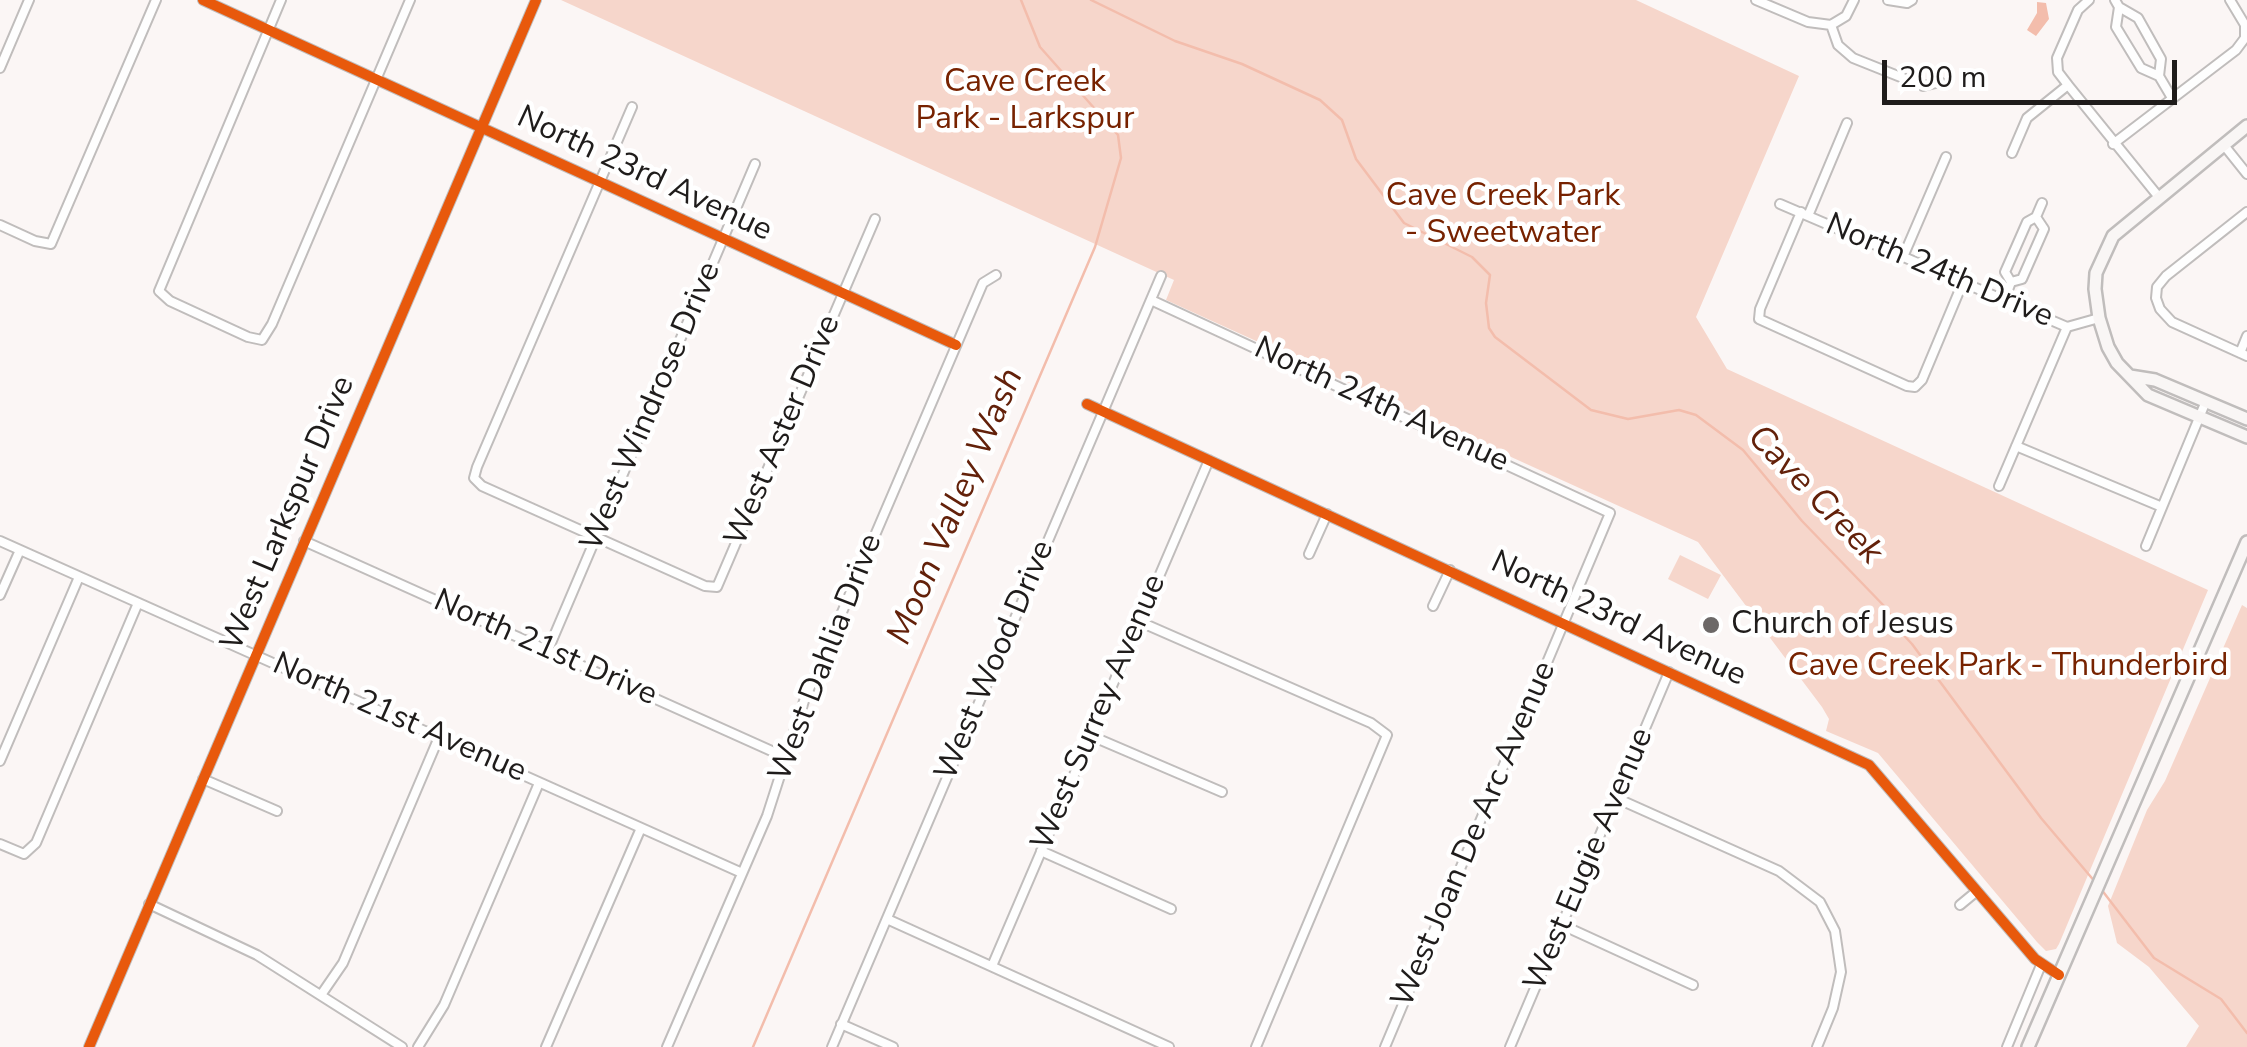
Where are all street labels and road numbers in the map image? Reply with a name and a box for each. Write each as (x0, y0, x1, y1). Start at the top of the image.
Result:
street label: North 23rd Avenue (510, 99, 778, 251)
street label: North 24th Drive (1820, 207, 2058, 337)
street label: West Windrose Drive (574, 257, 730, 557)
street label: West Aster Drive (718, 310, 850, 552)
street label: North 24th Avenue (1248, 330, 1514, 482)
street label: West Larkspur Drive (214, 371, 364, 657)
street label: West Dahlia Drive (762, 529, 892, 787)
street label: West Wood Drive (928, 535, 1064, 787)
street label: North 23rd Avenue (1484, 544, 1752, 696)
street label: West Surrey Avenue (1025, 569, 1175, 857)
street label: North 21st Drive (427, 583, 663, 715)
street label: North 21st Avenue (266, 646, 532, 792)
street label: West Joan De Arc Avenue (1385, 656, 1565, 1014)
street label: West Eugie Avenue (1517, 723, 1663, 997)

